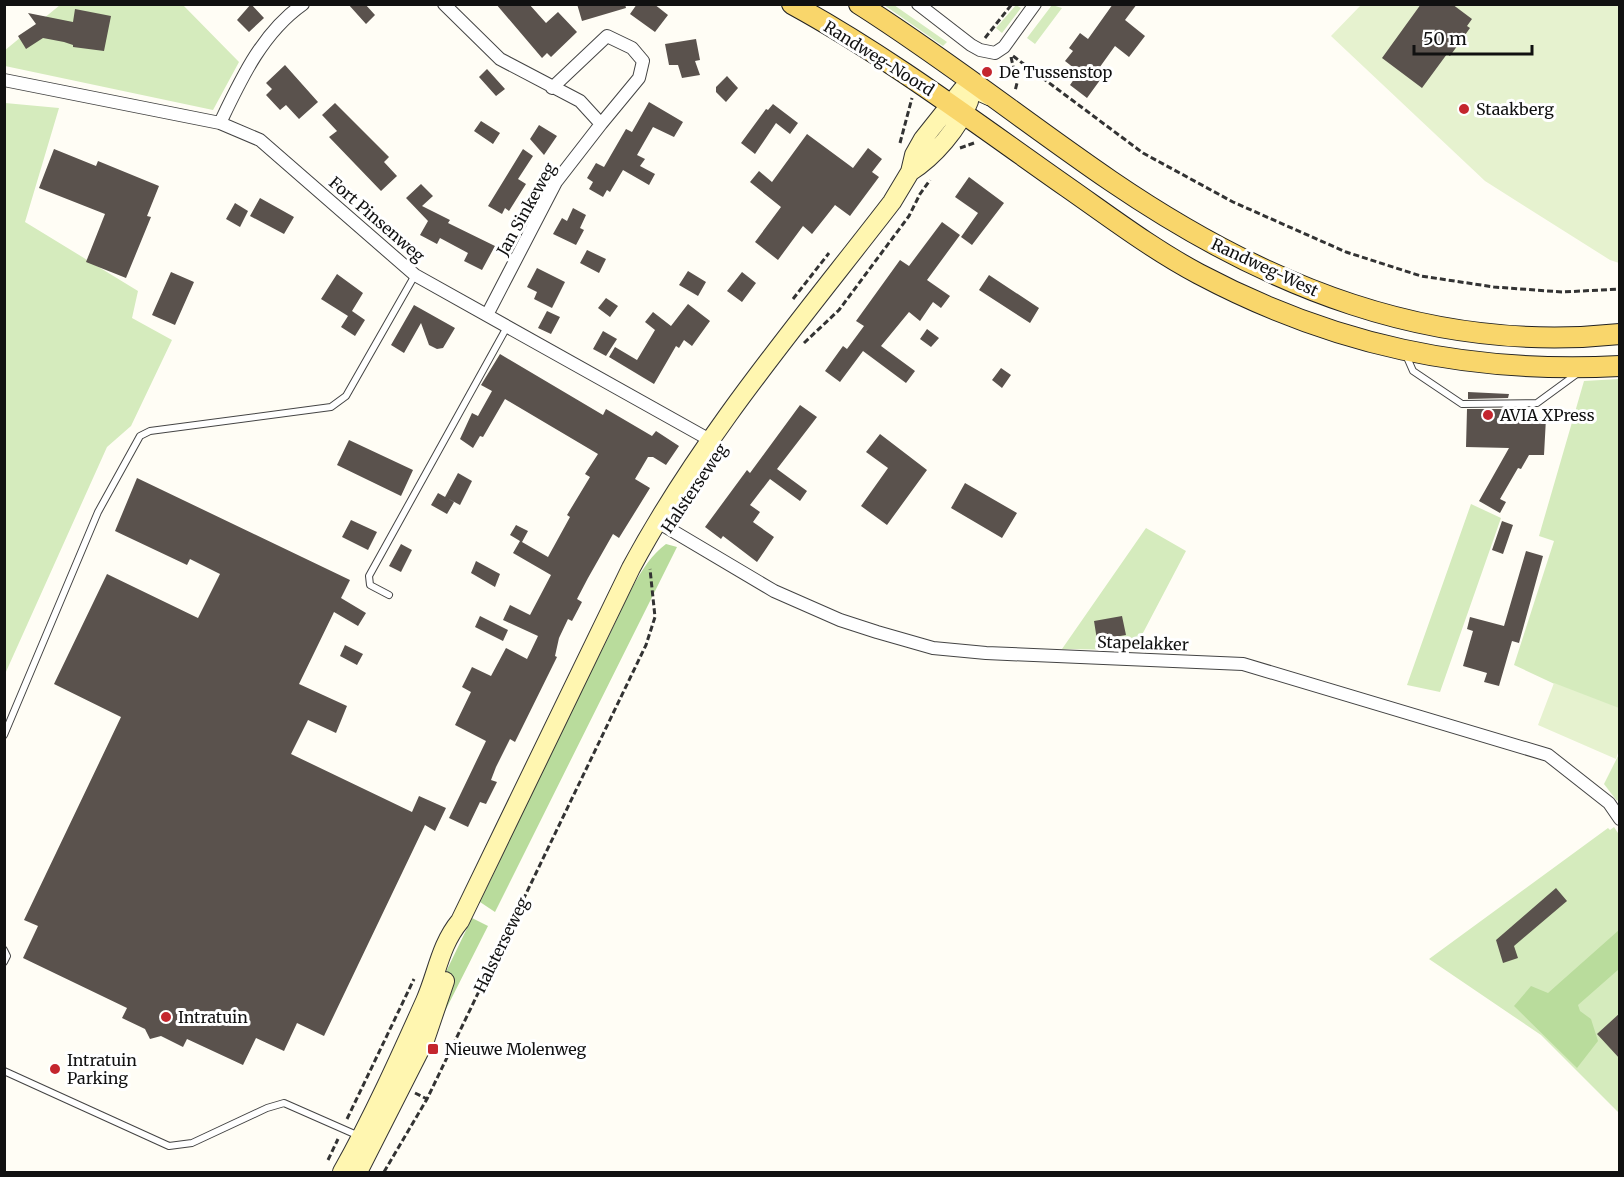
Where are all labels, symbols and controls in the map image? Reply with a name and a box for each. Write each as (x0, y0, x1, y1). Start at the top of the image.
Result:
street label: Randweg-Noord (820, 16, 938, 100)
scale bar (1414, 18, 1532, 56)
text: 50 m (1423, 27, 1467, 50)
place label: De Tussenstop (999, 62, 1112, 82)
marker: De Tussenstop (980, 65, 994, 79)
place label: Staakberg (1476, 99, 1554, 119)
marker: Staakberg (1457, 102, 1471, 116)
street label: Jan Sinkeweg (492, 159, 560, 260)
street label: Fort Pinsenweg (325, 172, 429, 266)
street label: Randweg-West (1208, 233, 1322, 301)
place label: AVIA XPress (1499, 405, 1595, 425)
marker: AVIA XPress (1481, 408, 1495, 422)
street label: Halsterseweg (657, 439, 731, 536)
street label: Stapelakker (1097, 631, 1189, 655)
street label: Halsterseweg (469, 894, 533, 996)
place label: Intratuin (178, 1007, 248, 1027)
marker: Intratuin (159, 1010, 173, 1024)
place label: Nieuwe Molenweg (445, 1039, 587, 1059)
marker: Nieuwe Molenweg (426, 1042, 440, 1056)
place label: Intratuin Parking (67, 1050, 137, 1088)
marker: Intratuin Parking (48, 1062, 62, 1076)

